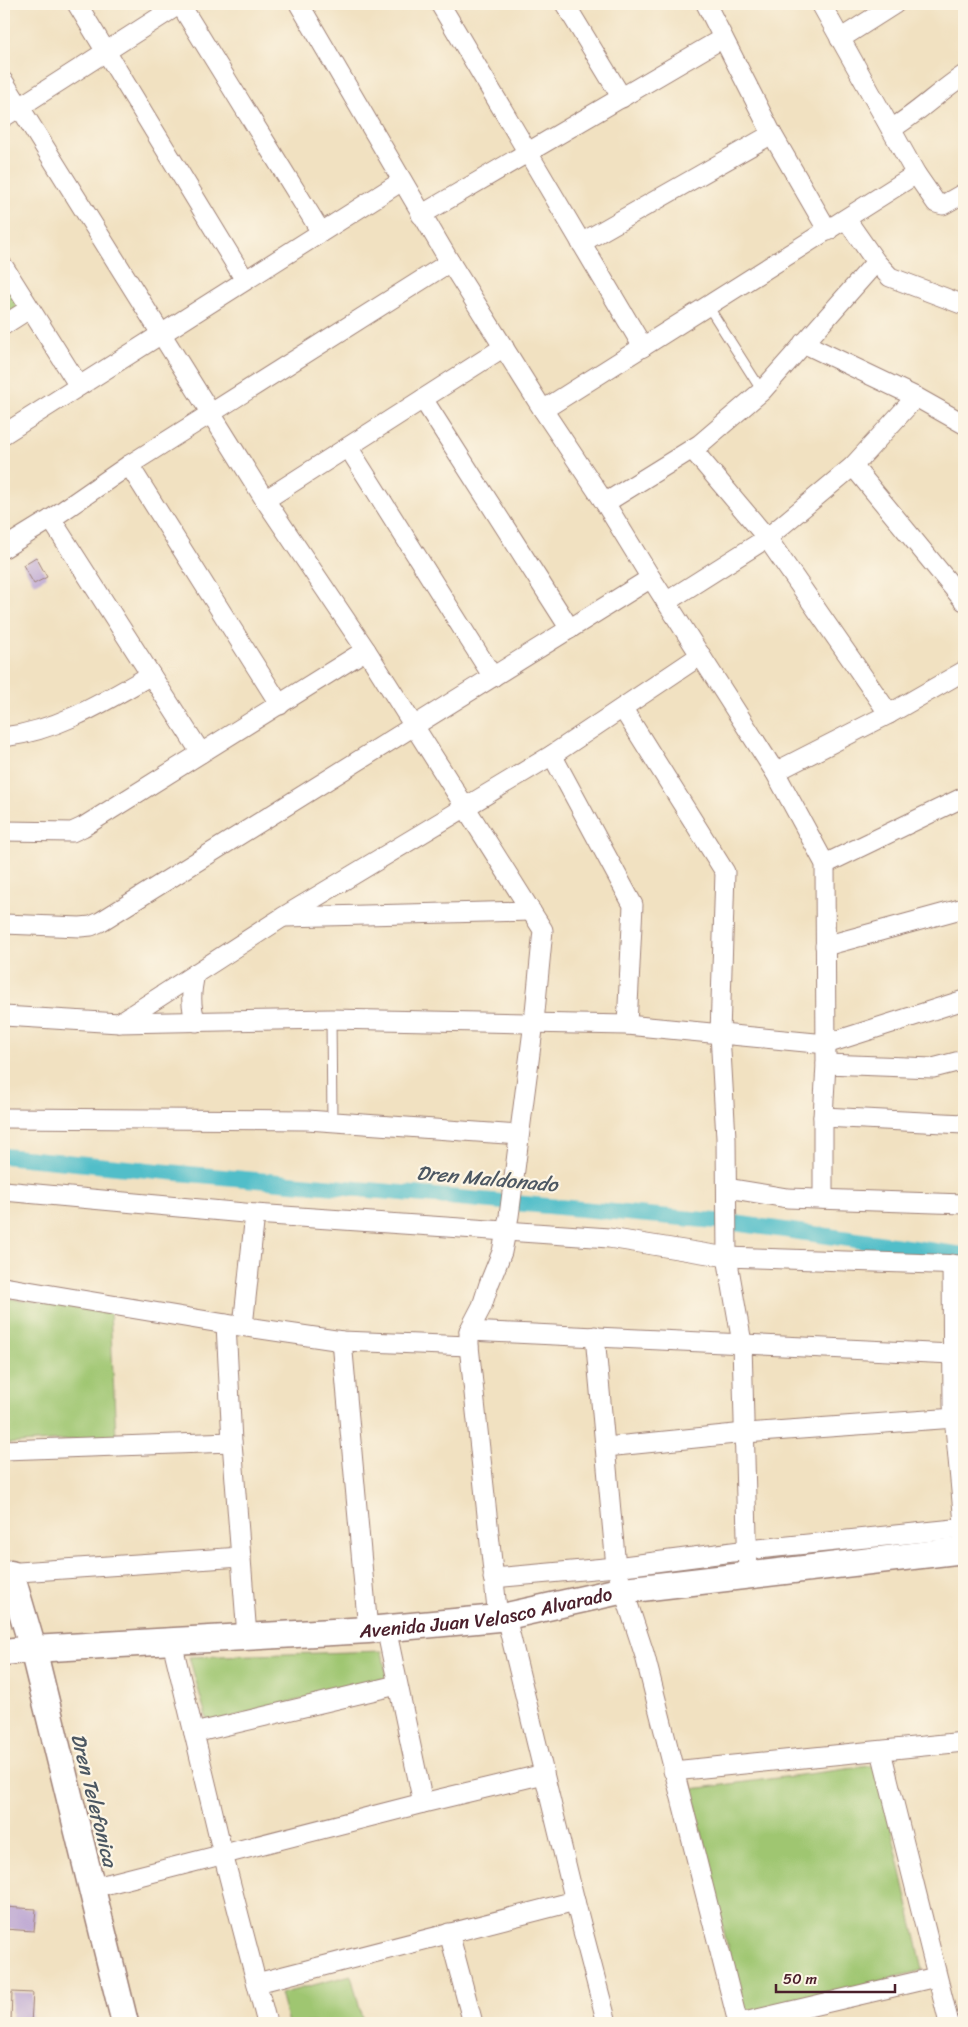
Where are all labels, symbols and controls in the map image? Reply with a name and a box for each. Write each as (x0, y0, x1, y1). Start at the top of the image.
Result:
water label: Dren Maldonado (415, 1155, 561, 1203)
street label: Avenida Juan Velasco Alvarado (358, 1577, 616, 1647)
water label: Dren Telefonica (61, 1730, 128, 1872)
scale bar (776, 1962, 894, 1994)
text: 50 m (783, 1966, 818, 1992)

